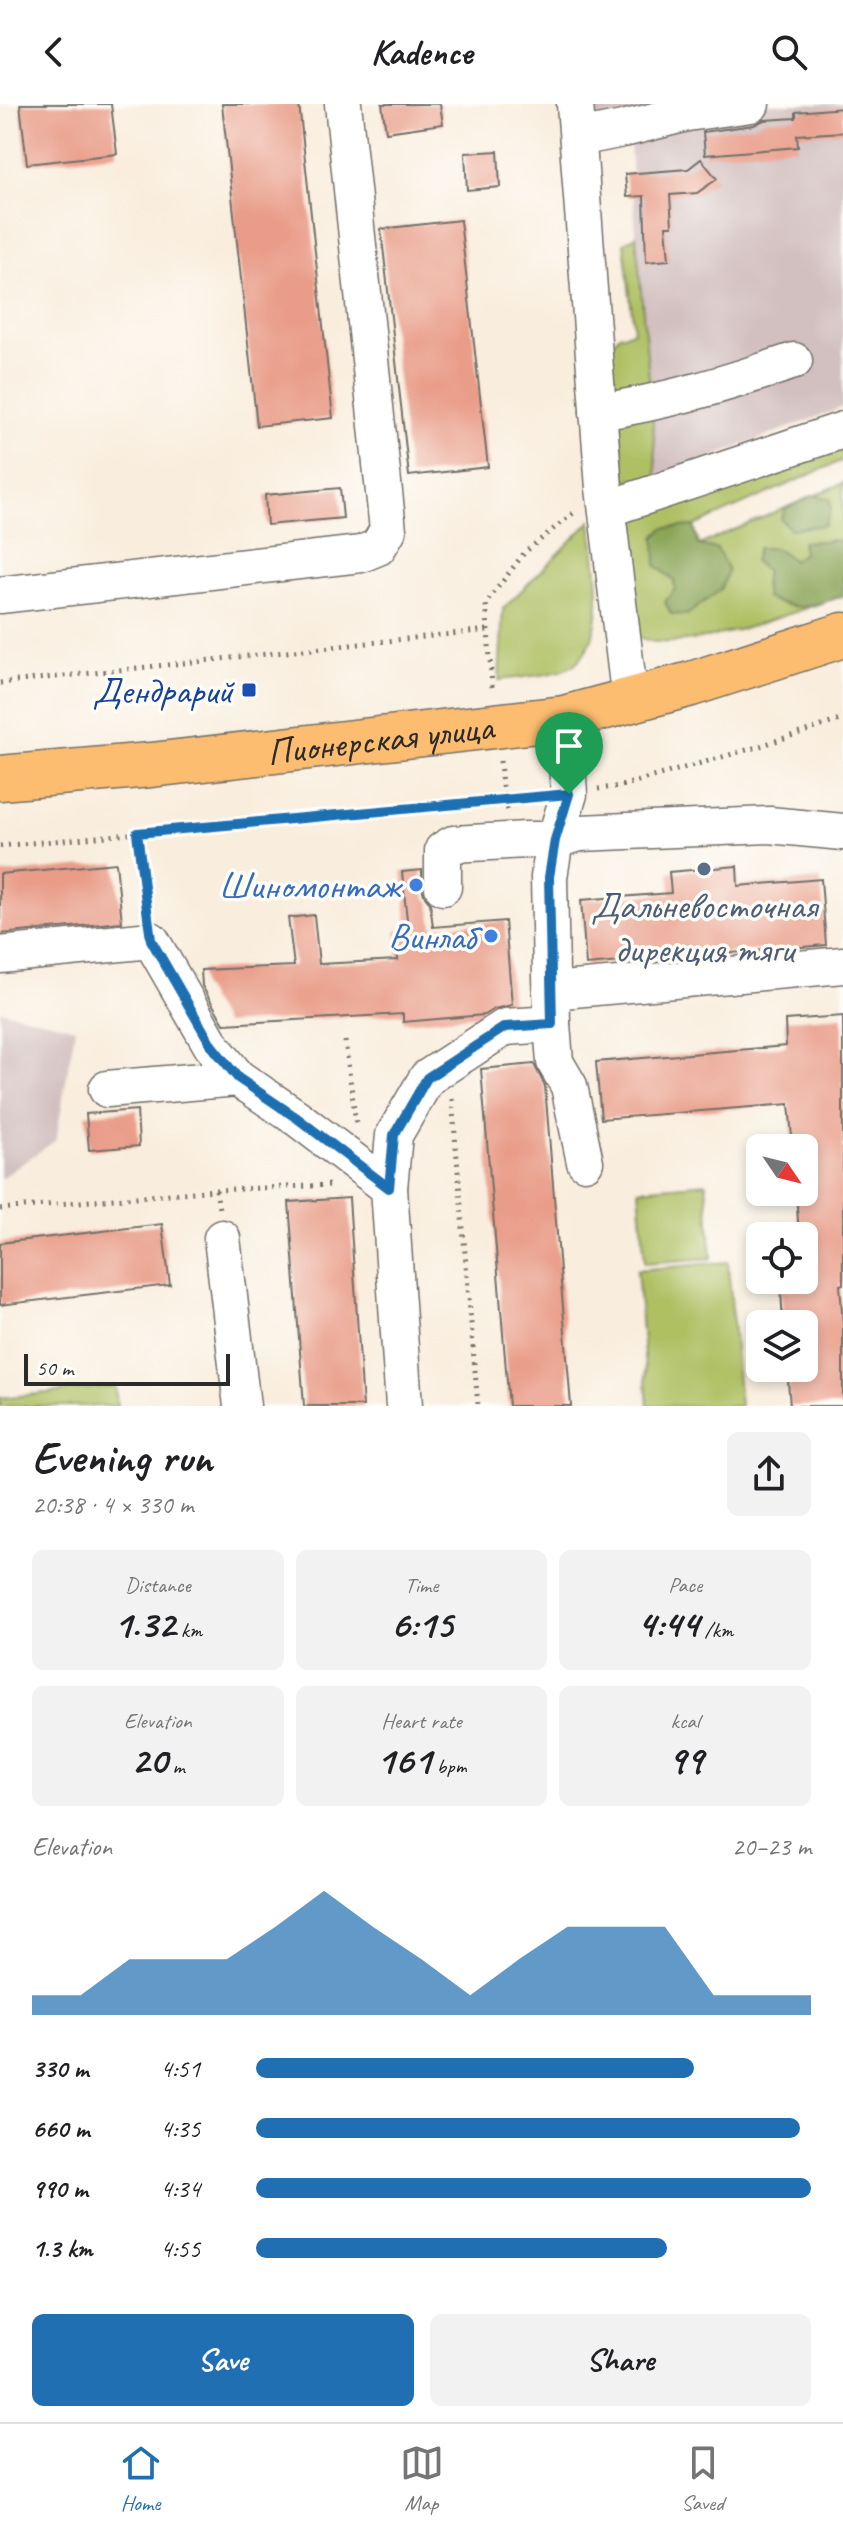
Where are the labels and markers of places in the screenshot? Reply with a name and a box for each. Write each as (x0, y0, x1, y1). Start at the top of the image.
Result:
place label: Дендрарий (93, 667, 235, 714)
marker: Дендрарий (240, 681, 258, 699)
pin (535, 712, 603, 794)
marker: Дальневосточная дирекция тяги (695, 860, 713, 878)
place label: Шиномонтаж (218, 862, 404, 909)
marker: Шиномонтаж (407, 876, 425, 894)
place label: Дальневосточная дирекция тяги (591, 882, 820, 973)
place label: Винлаб (388, 913, 483, 960)
marker: Винлаб (482, 927, 500, 945)

